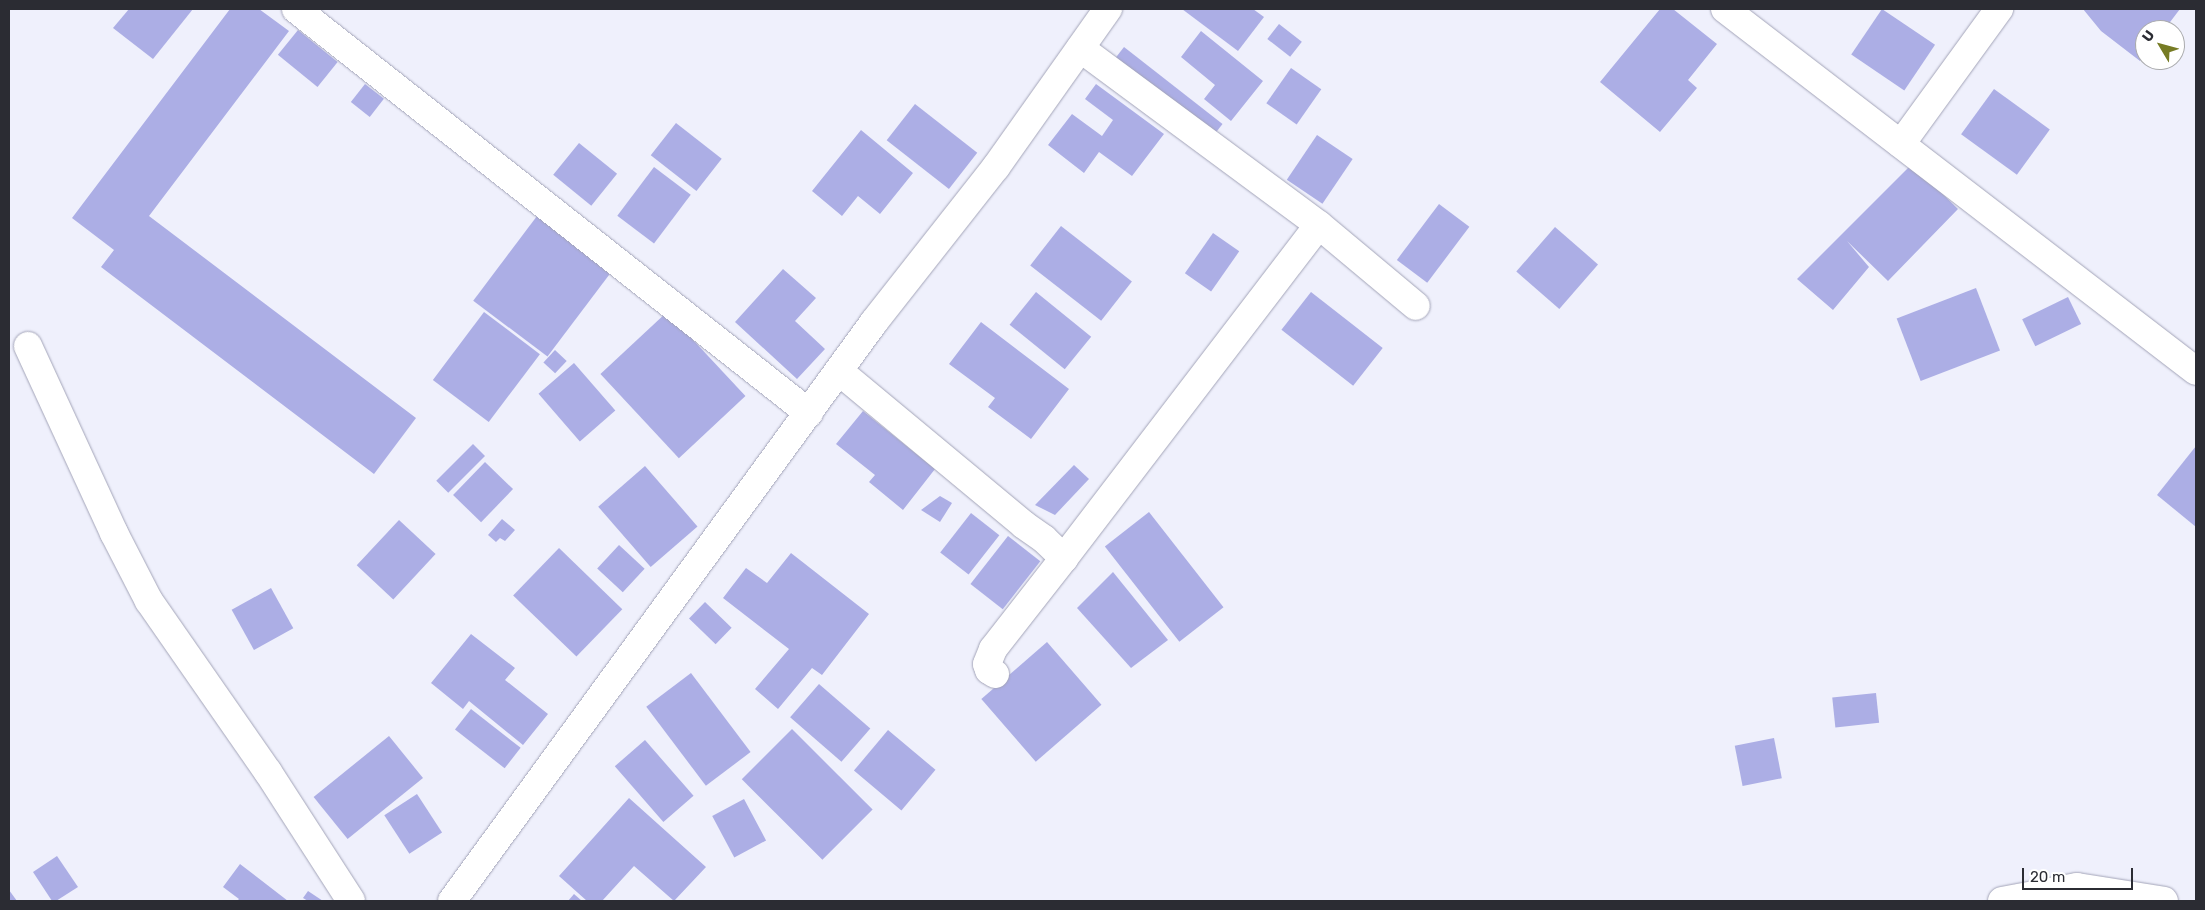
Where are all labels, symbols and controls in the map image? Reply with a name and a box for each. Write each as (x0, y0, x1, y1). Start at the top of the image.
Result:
north arrow (2135, 20, 2185, 70)
text: U (2139, 27, 2158, 45)
scale bar (2025, 858, 2136, 890)
text: 20 m (2030, 868, 2065, 886)

